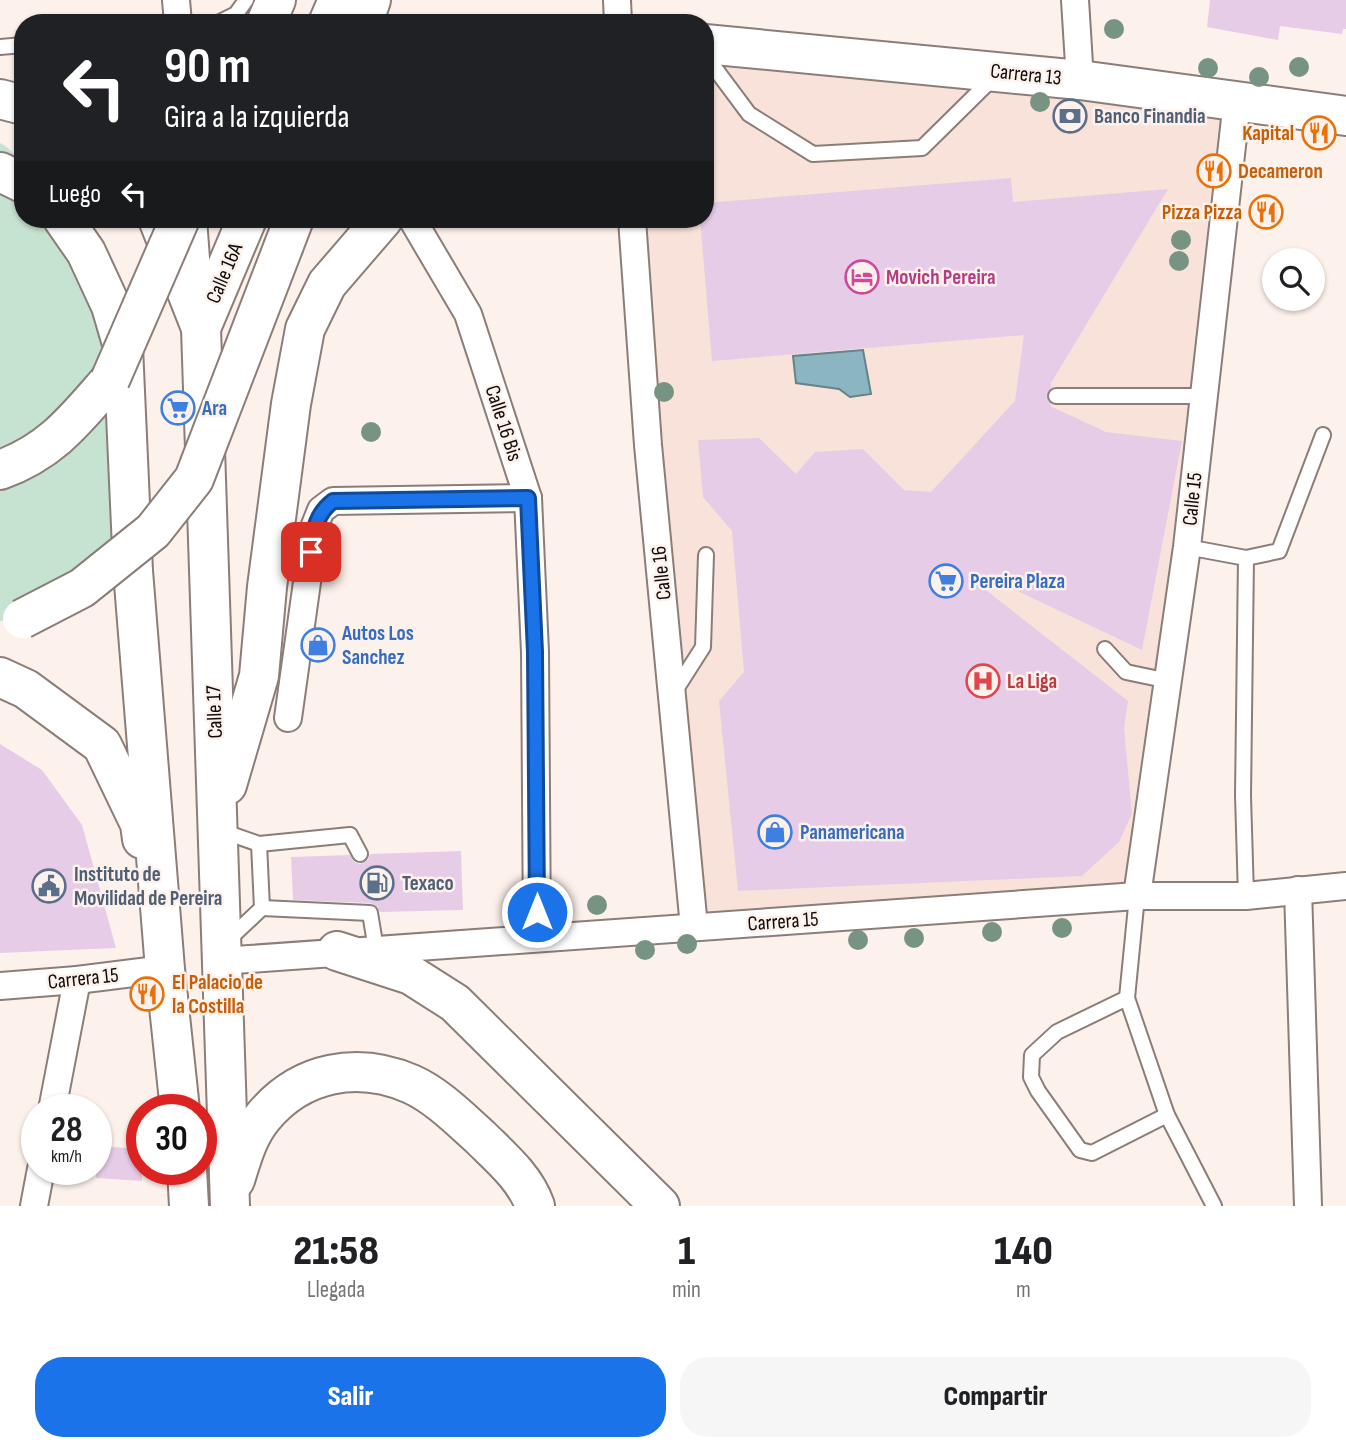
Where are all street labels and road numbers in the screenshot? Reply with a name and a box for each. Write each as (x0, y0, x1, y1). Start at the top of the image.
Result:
street label: Carrera 13 (989, 58, 1063, 91)
street label: Calle 16A (201, 238, 249, 307)
street label: Calle 16 Bis (480, 382, 527, 464)
street label: Calle 15 (1177, 471, 1208, 527)
street label: Calle 16 (646, 545, 677, 601)
street label: Calle 17 (201, 684, 228, 739)
street label: Carrera 15 (747, 907, 819, 936)
street label: Carrera 15 (46, 962, 120, 995)

